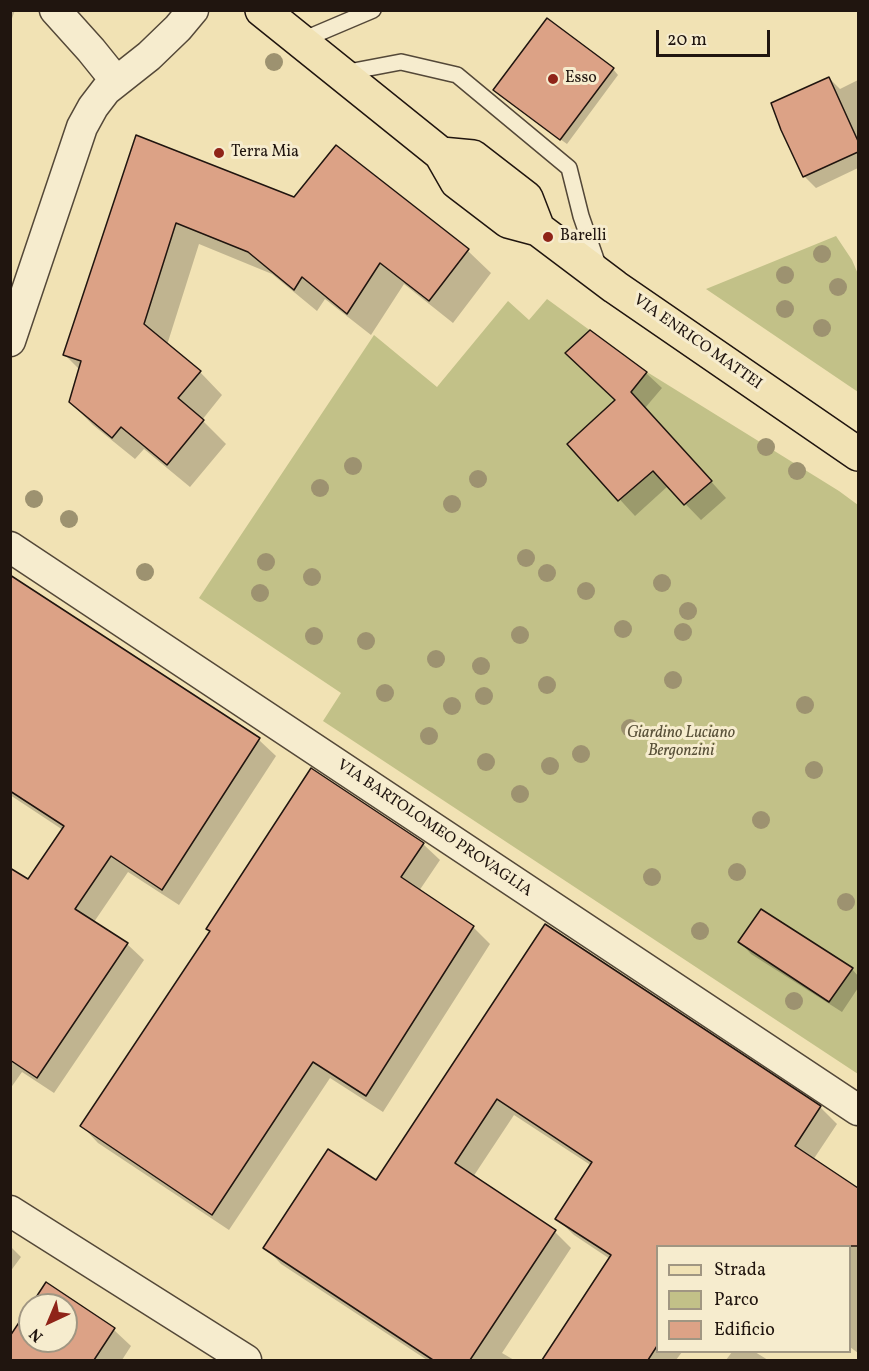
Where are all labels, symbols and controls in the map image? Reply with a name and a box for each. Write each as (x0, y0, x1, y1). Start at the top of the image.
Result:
scale bar (659, 18, 773, 56)
text: 20 m (667, 28, 707, 53)
place label: Esso (565, 69, 597, 89)
marker: Esso (546, 72, 560, 86)
place label: Terra Mia (231, 143, 299, 163)
marker: Terra Mia (212, 146, 226, 160)
place label: Barelli (560, 227, 607, 247)
marker: Barelli (541, 230, 555, 244)
street label: VIA ENRICO MATTEI (629, 291, 765, 395)
park label: Giardino Luciano Bergonzini (627, 724, 735, 762)
street label: VIA BARTOLOMEO PROVAGLIA (333, 756, 535, 902)
legend (656, 1245, 851, 1353)
text: Strada (714, 1258, 766, 1283)
text: Parco (714, 1288, 759, 1313)
north arrow (18, 1293, 78, 1353)
text: Edificio (714, 1318, 775, 1343)
text: N (25, 1323, 49, 1346)

